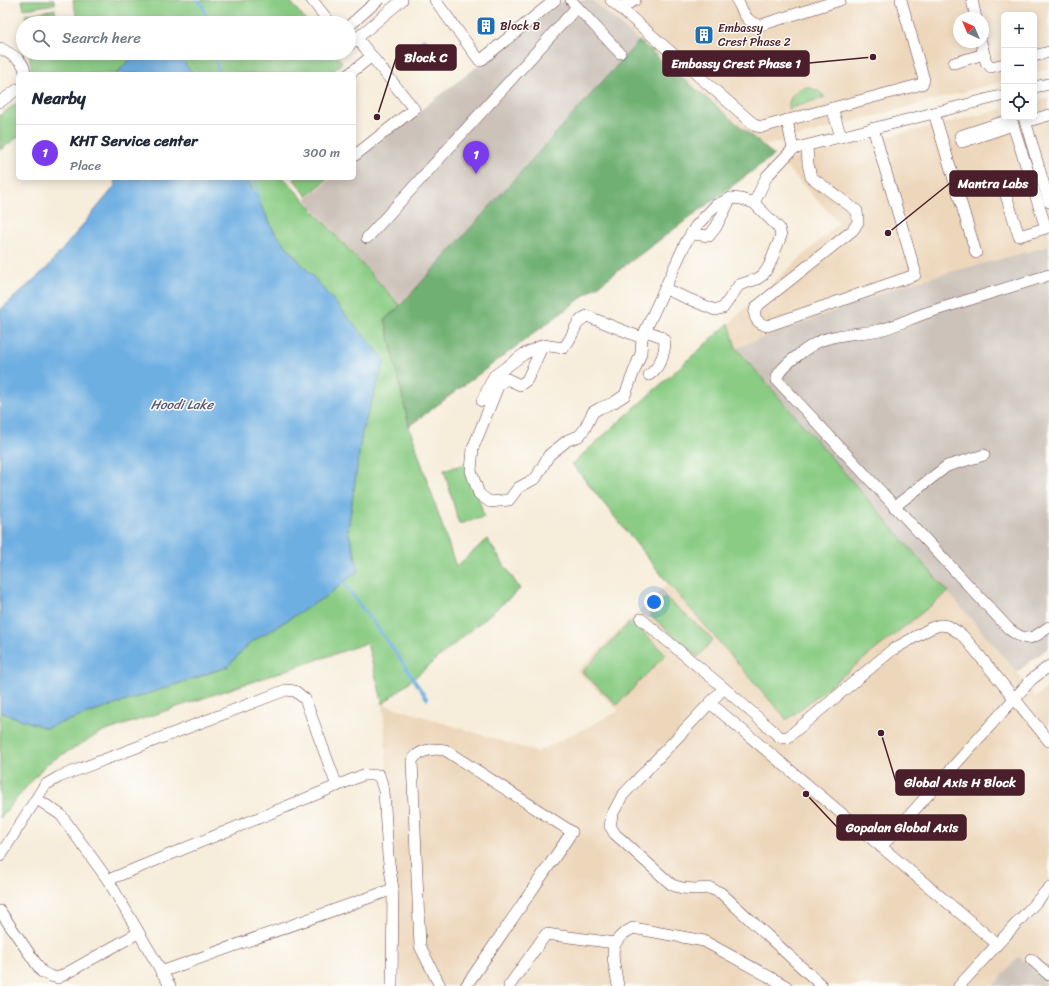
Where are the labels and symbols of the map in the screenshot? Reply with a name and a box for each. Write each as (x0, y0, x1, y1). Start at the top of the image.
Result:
north arrow (953, 12, 989, 48)
building icon: Block B (475, 15, 497, 37)
place label: Block B (500, 15, 541, 37)
place label: Embassy Crest Phase 2 (718, 17, 791, 53)
building icon: Embassy Crest Phase 2 (693, 24, 715, 46)
callout: Block C (396, 45, 456, 70)
text: Block C (404, 46, 449, 69)
callout: Embassy Crest Phase 1 (663, 51, 809, 76)
text: Embassy Crest Phase 1 (671, 52, 801, 75)
pin: 1 (463, 141, 489, 174)
callout: Mantra Labs (950, 171, 1037, 196)
text: Mantra Labs (957, 172, 1029, 195)
water label: Hoodi Lake (151, 393, 214, 416)
your location (644, 592, 664, 612)
callout: Global Axis H Block (896, 770, 1024, 795)
text: Global Axis H Block (903, 771, 1017, 794)
callout: Gopalan Global Axis (837, 815, 966, 840)
text: Gopalan Global Axis (845, 816, 959, 839)

